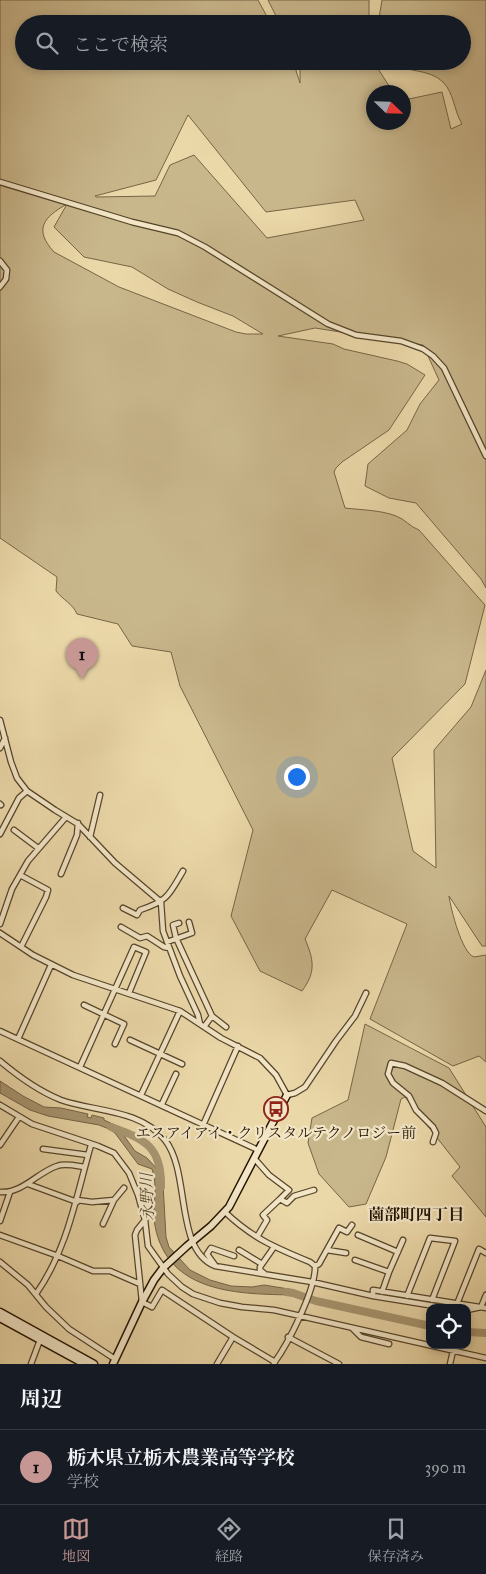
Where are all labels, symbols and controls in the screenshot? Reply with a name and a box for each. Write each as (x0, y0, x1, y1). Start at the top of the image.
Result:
search box (15, 15, 471, 70)
icon: search (33, 29, 61, 57)
text: ここで検索 (73, 33, 168, 56)
north arrow (366, 85, 411, 130)
pin: 1 (66, 638, 98, 679)
your location (284, 764, 310, 790)
bus stop icon: エスアイアイ・クリスタルテクノロジー前 (263, 1096, 289, 1122)
place label: エスアイアイ・クリスタルテクノロジー前 (136, 1124, 416, 1142)
water label: 永野川 (137, 1171, 157, 1221)
district label: 薗部町四丁目 (368, 1205, 464, 1224)
map controls (426, 1304, 471, 1349)
button: locate (426, 1304, 471, 1349)
text: 周辺 (20, 1386, 62, 1412)
text: 栃木県立栃木農業高等学校 (67, 1446, 295, 1469)
text: 1 (33, 1458, 39, 1477)
text: 390 m (425, 1458, 466, 1477)
text: 学校 (67, 1472, 99, 1491)
tab: 地図 (62, 1515, 90, 1565)
tab: 経路 (215, 1515, 243, 1565)
tab: 保存済み (368, 1515, 424, 1565)

